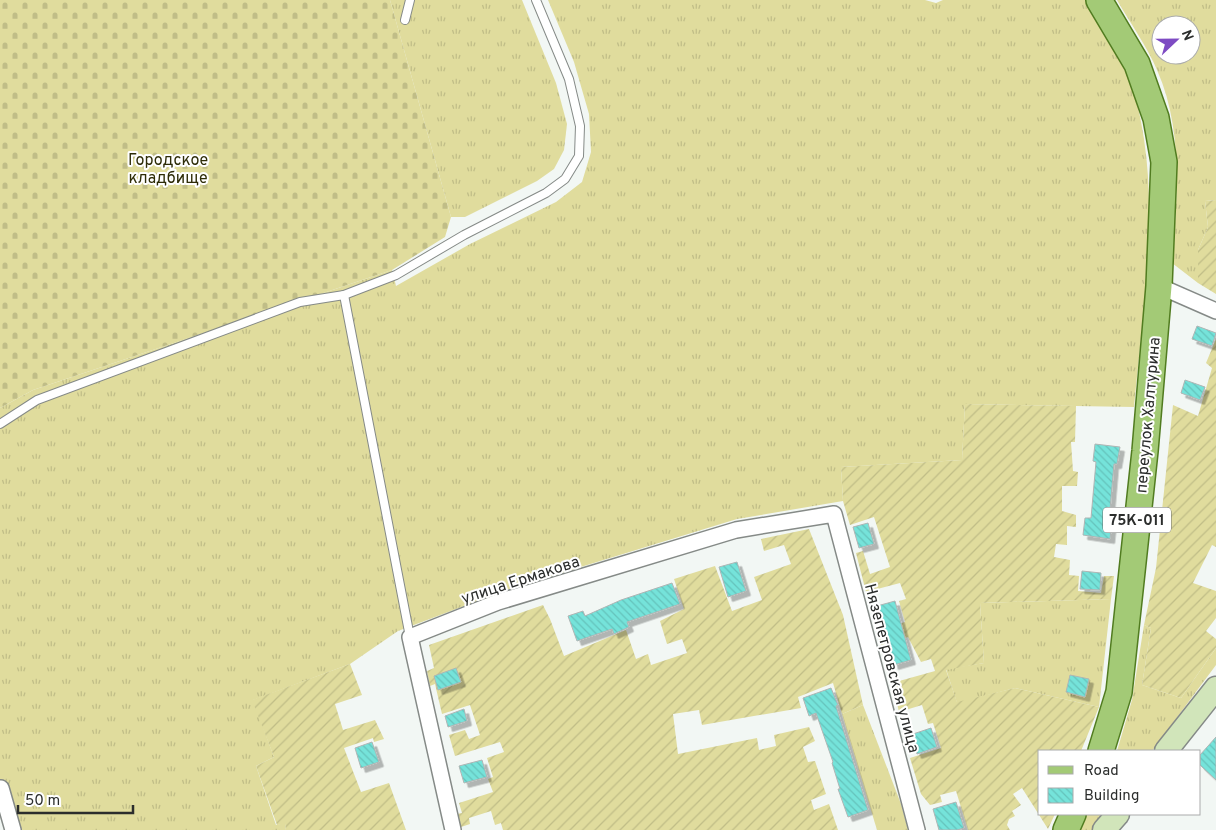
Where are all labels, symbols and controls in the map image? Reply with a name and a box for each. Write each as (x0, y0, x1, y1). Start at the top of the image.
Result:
north arrow (1151, 15, 1201, 65)
text: N (1177, 28, 1196, 44)
park label: Городское кладбище (128, 151, 208, 189)
street label: переулок Халтурина (1132, 336, 1166, 494)
road number: 75К-011 (1103, 508, 1171, 532)
street label: улица Ермакова (459, 552, 582, 609)
street label: Нязепетровская улица (859, 582, 923, 755)
legend (1038, 750, 1201, 815)
text: Road (1084, 762, 1119, 781)
scale bar (18, 782, 132, 814)
text: Building (1084, 787, 1139, 806)
text: 50 m (25, 792, 60, 811)

